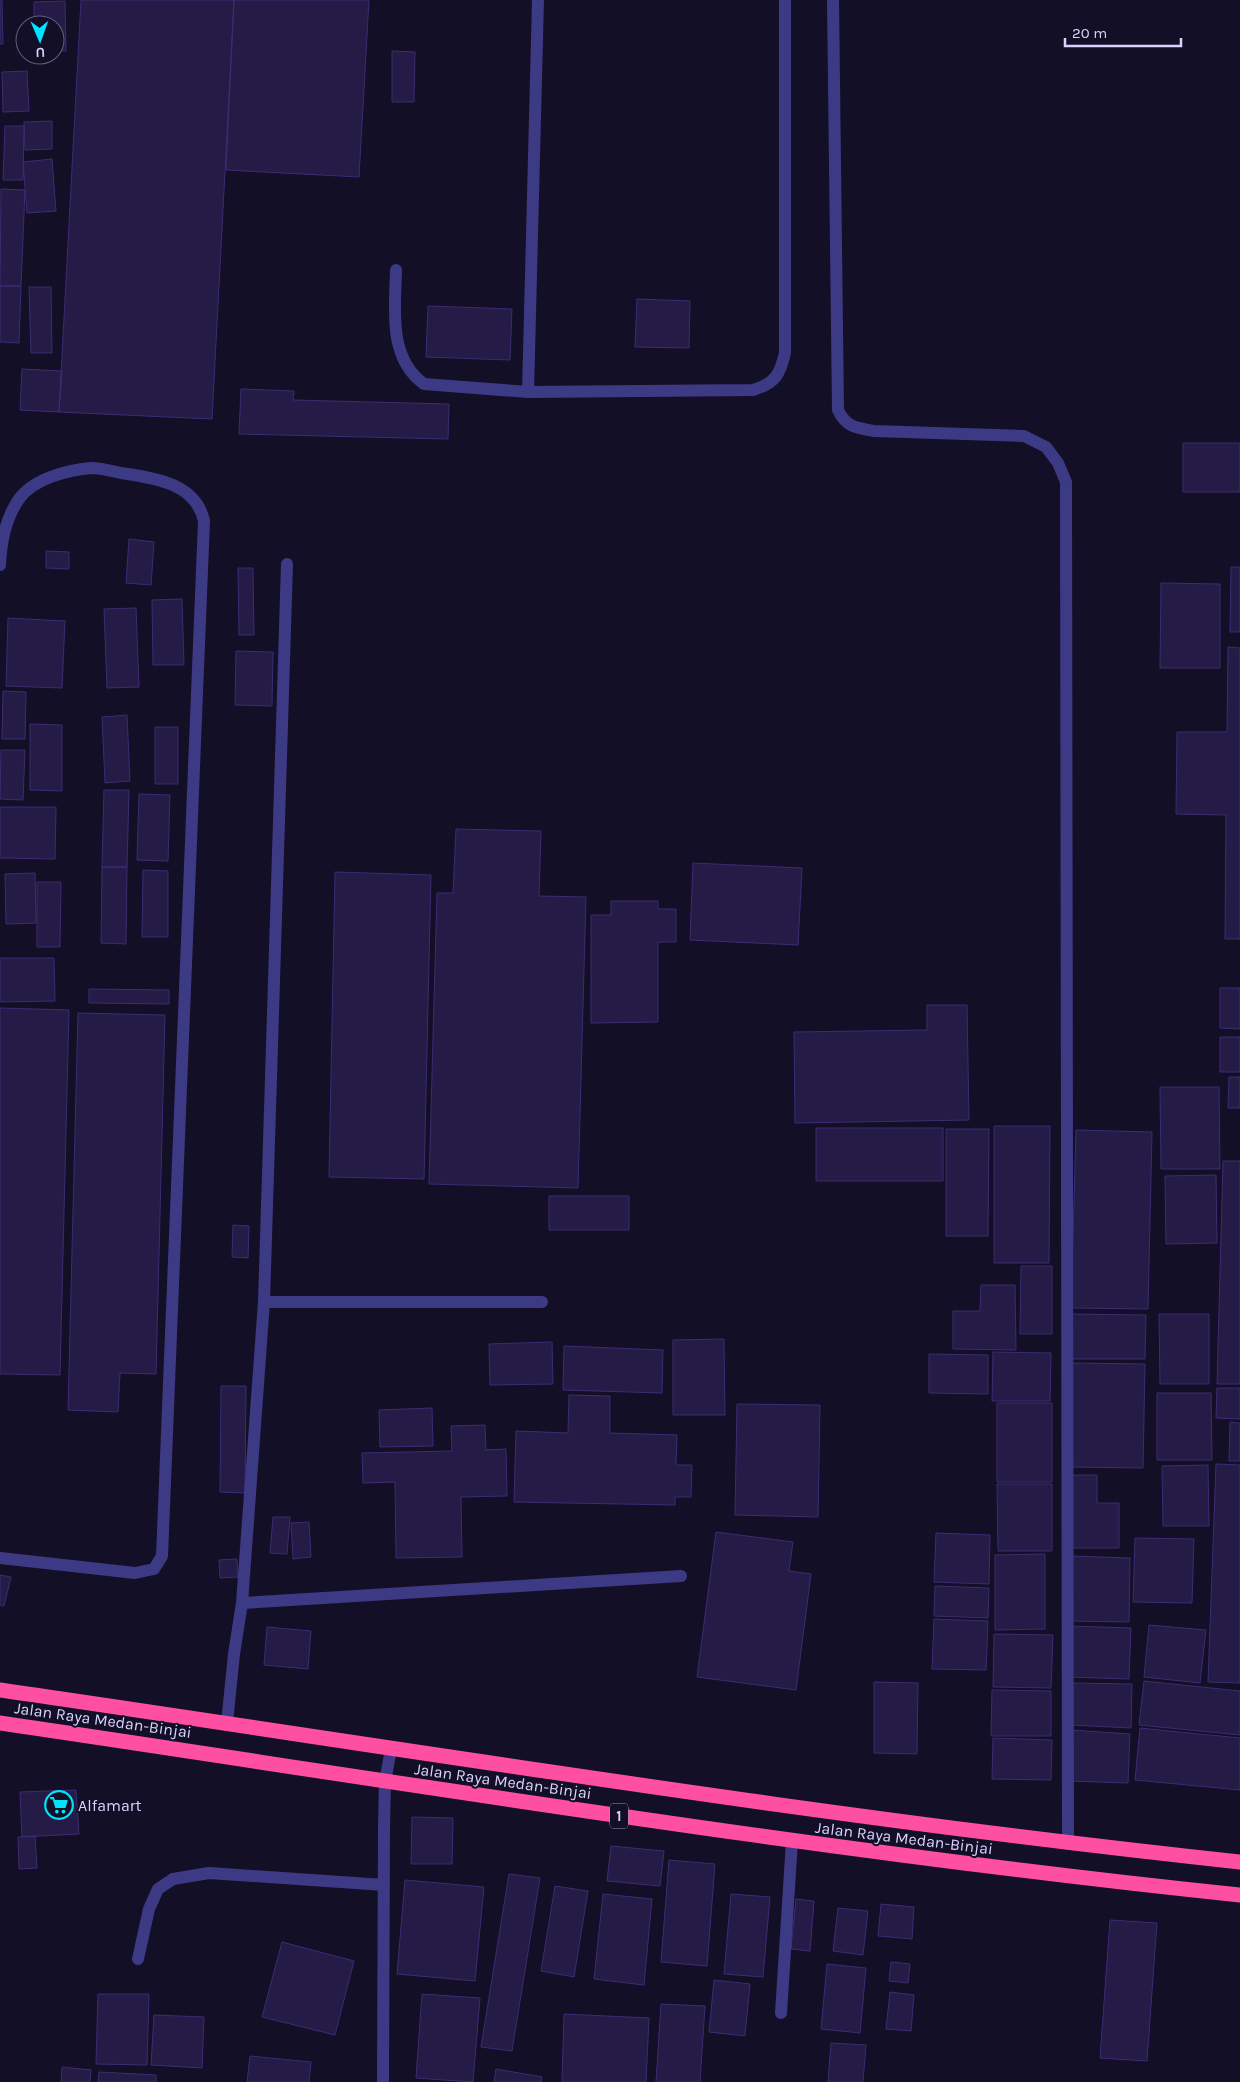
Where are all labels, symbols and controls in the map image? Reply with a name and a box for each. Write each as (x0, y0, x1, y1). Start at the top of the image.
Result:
north arrow (15, 15, 65, 65)
scale bar (1065, 15, 1181, 47)
text: 20 m (1072, 24, 1107, 42)
text: U (35, 44, 46, 61)
street label: Jalan Raya Medan-Binjai (13, 1698, 193, 1742)
street label: Jalan Raya Medan-Binjai (413, 1759, 593, 1803)
supermarket icon: Alfamart (44, 1790, 74, 1820)
place label: Alfamart (78, 1796, 142, 1815)
road number: 1 (610, 1804, 628, 1828)
street label: Jalan Raya Medan-Binjai (814, 1818, 994, 1858)

